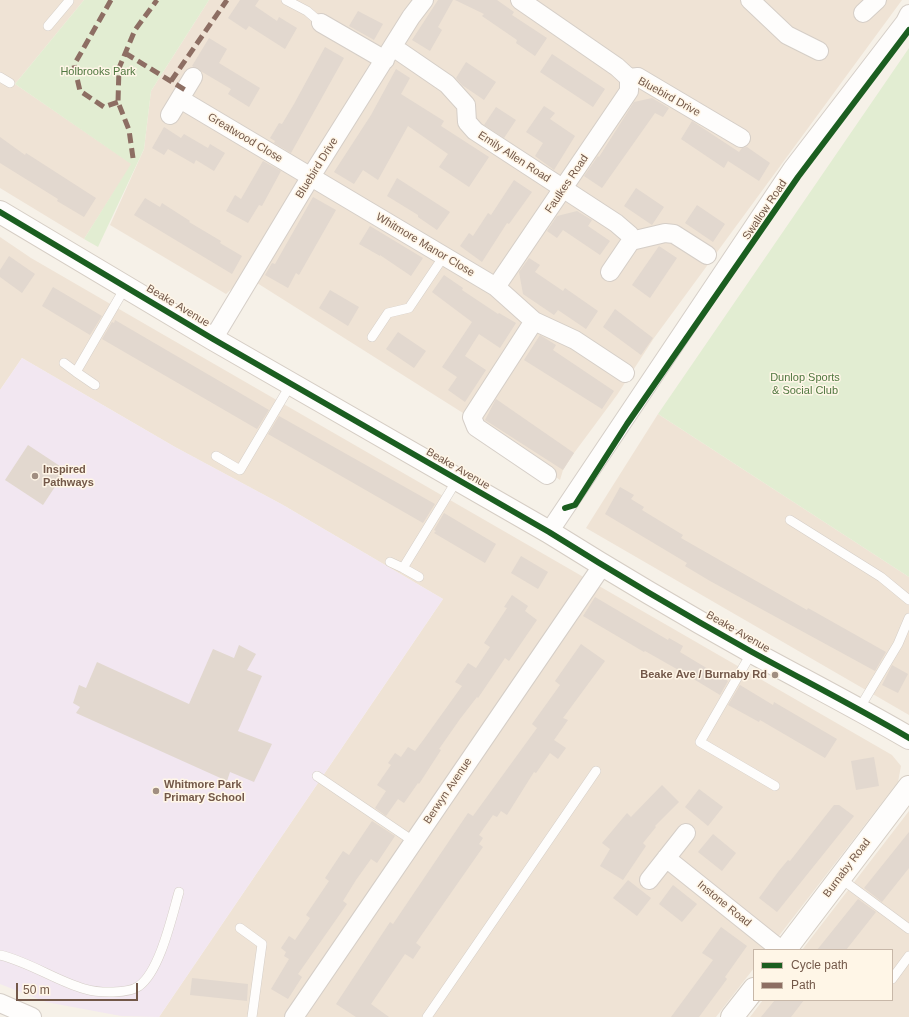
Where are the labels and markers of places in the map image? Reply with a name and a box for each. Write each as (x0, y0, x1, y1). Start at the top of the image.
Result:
place label: Inspired Pathways (43, 463, 94, 489)
marker: Inspired Pathways (30, 471, 40, 481)
place label: Beake Ave / Burnaby Rd (640, 668, 767, 682)
marker: Beake Ave / Burnaby Rd (770, 670, 780, 680)
place label: Whitmore Park Primary School (164, 778, 245, 804)
marker: Whitmore Park Primary School (151, 786, 161, 796)

